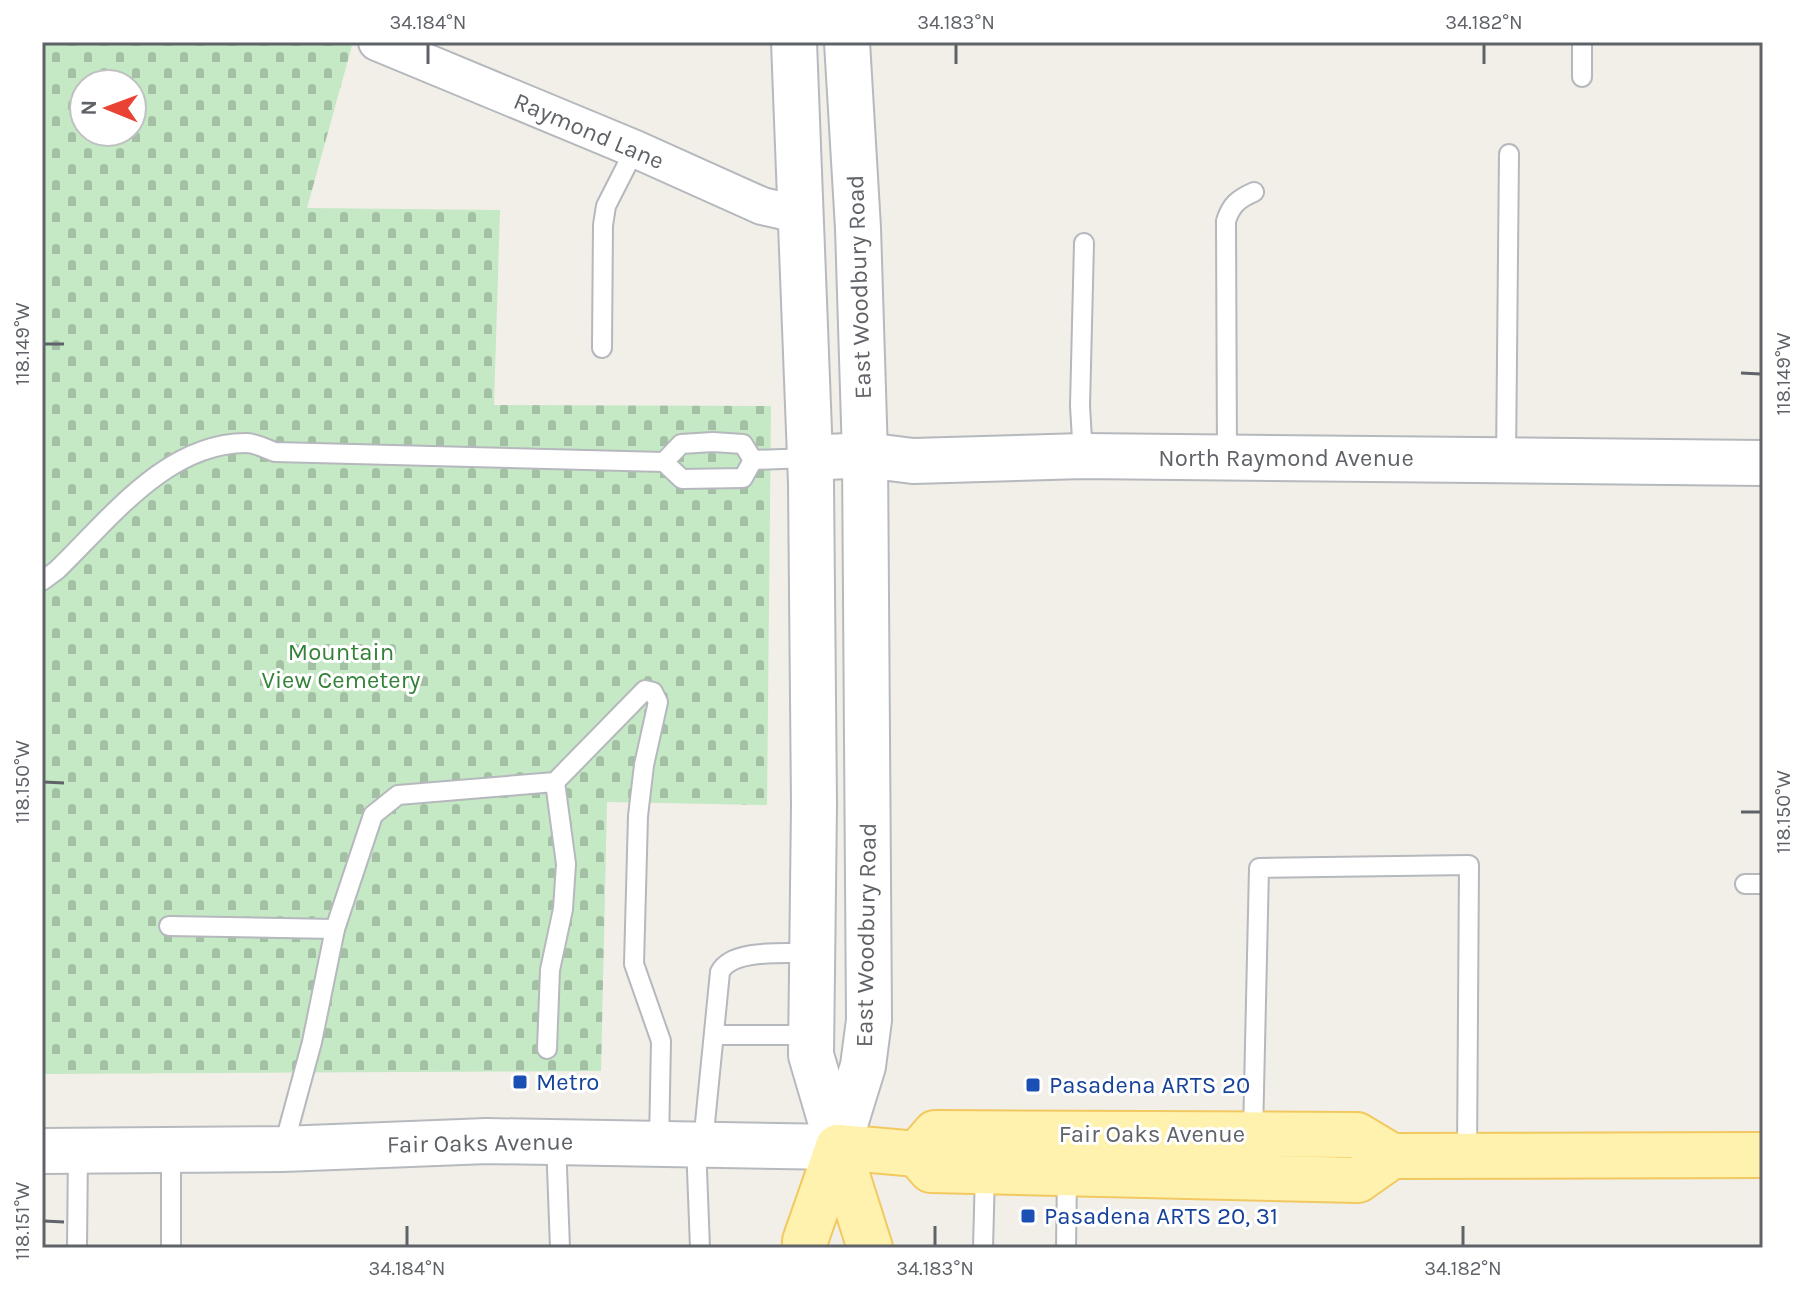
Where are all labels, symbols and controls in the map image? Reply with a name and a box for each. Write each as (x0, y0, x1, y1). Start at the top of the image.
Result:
text: 34.184°N (389, 11, 467, 34)
text: 34.183°N (917, 11, 995, 34)
text: 34.182°N (1445, 11, 1523, 34)
north arrow (68, 68, 148, 148)
street label: Raymond Lane (510, 87, 668, 175)
text: N (76, 100, 102, 116)
street label: East Woodbury Road (841, 174, 877, 400)
text: 118.149°W (11, 302, 34, 386)
text: 118.149°W (1772, 332, 1795, 416)
street label: North Raymond Avenue (1158, 444, 1414, 472)
park label: Mountain View Cemetery (261, 638, 421, 694)
text: 118.150°W (11, 740, 34, 824)
text: 118.150°W (1772, 770, 1795, 854)
street label: East Woodbury Road (850, 822, 882, 1048)
place label: Metro (536, 1068, 599, 1096)
place label: Pasadena ARTS 20 (1049, 1071, 1250, 1099)
marker: Metro (511, 1073, 529, 1091)
marker: Pasadena ARTS 20 (1024, 1076, 1042, 1094)
street label: Fair Oaks Avenue (1059, 1120, 1245, 1148)
street label: Fair Oaks Avenue (387, 1127, 573, 1159)
text: 118.151°W (11, 1182, 34, 1260)
place label: Pasadena ARTS 20, 31 (1044, 1202, 1278, 1230)
marker: Pasadena ARTS 20, 31 (1019, 1207, 1037, 1225)
text: 34.184°N (368, 1257, 446, 1280)
text: 34.183°N (896, 1257, 974, 1280)
text: 34.182°N (1424, 1257, 1502, 1280)

